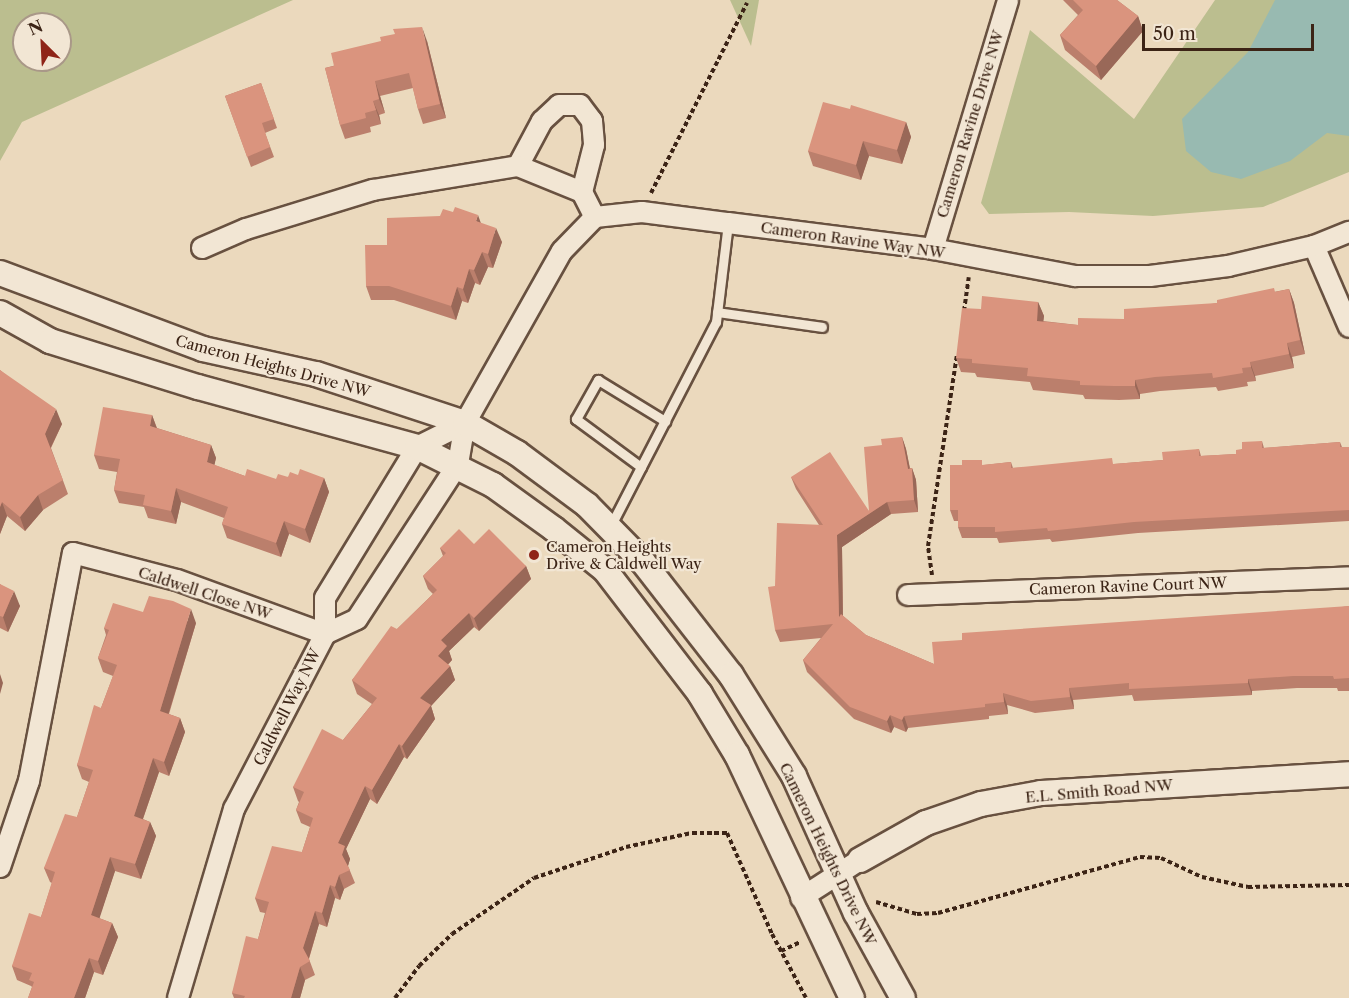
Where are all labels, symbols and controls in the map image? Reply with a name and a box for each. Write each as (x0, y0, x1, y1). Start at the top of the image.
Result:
north arrow (12, 12, 72, 72)
scale bar (1145, 12, 1318, 50)
text: N (25, 15, 46, 39)
text: 50 m (1153, 23, 1196, 45)
street label: Cameron Ravine Drive NW (933, 28, 1007, 220)
street label: Cameron Ravine Way NW (759, 218, 947, 262)
street label: Cameron Heights Drive NW (174, 331, 372, 401)
place label: Cameron Heights Drive & Caldwell Way (546, 537, 702, 572)
marker: Cameron Heights Drive & Caldwell Way (527, 548, 541, 562)
street label: Caldwell Close NW (136, 563, 274, 623)
street label: Cameron Ravine Court NW (1029, 574, 1227, 598)
street label: Caldwell Way NW (249, 645, 325, 769)
street label: Cameron Heights Drive NW (776, 760, 880, 948)
street label: E.L. Smith Road NW (1024, 776, 1174, 806)

